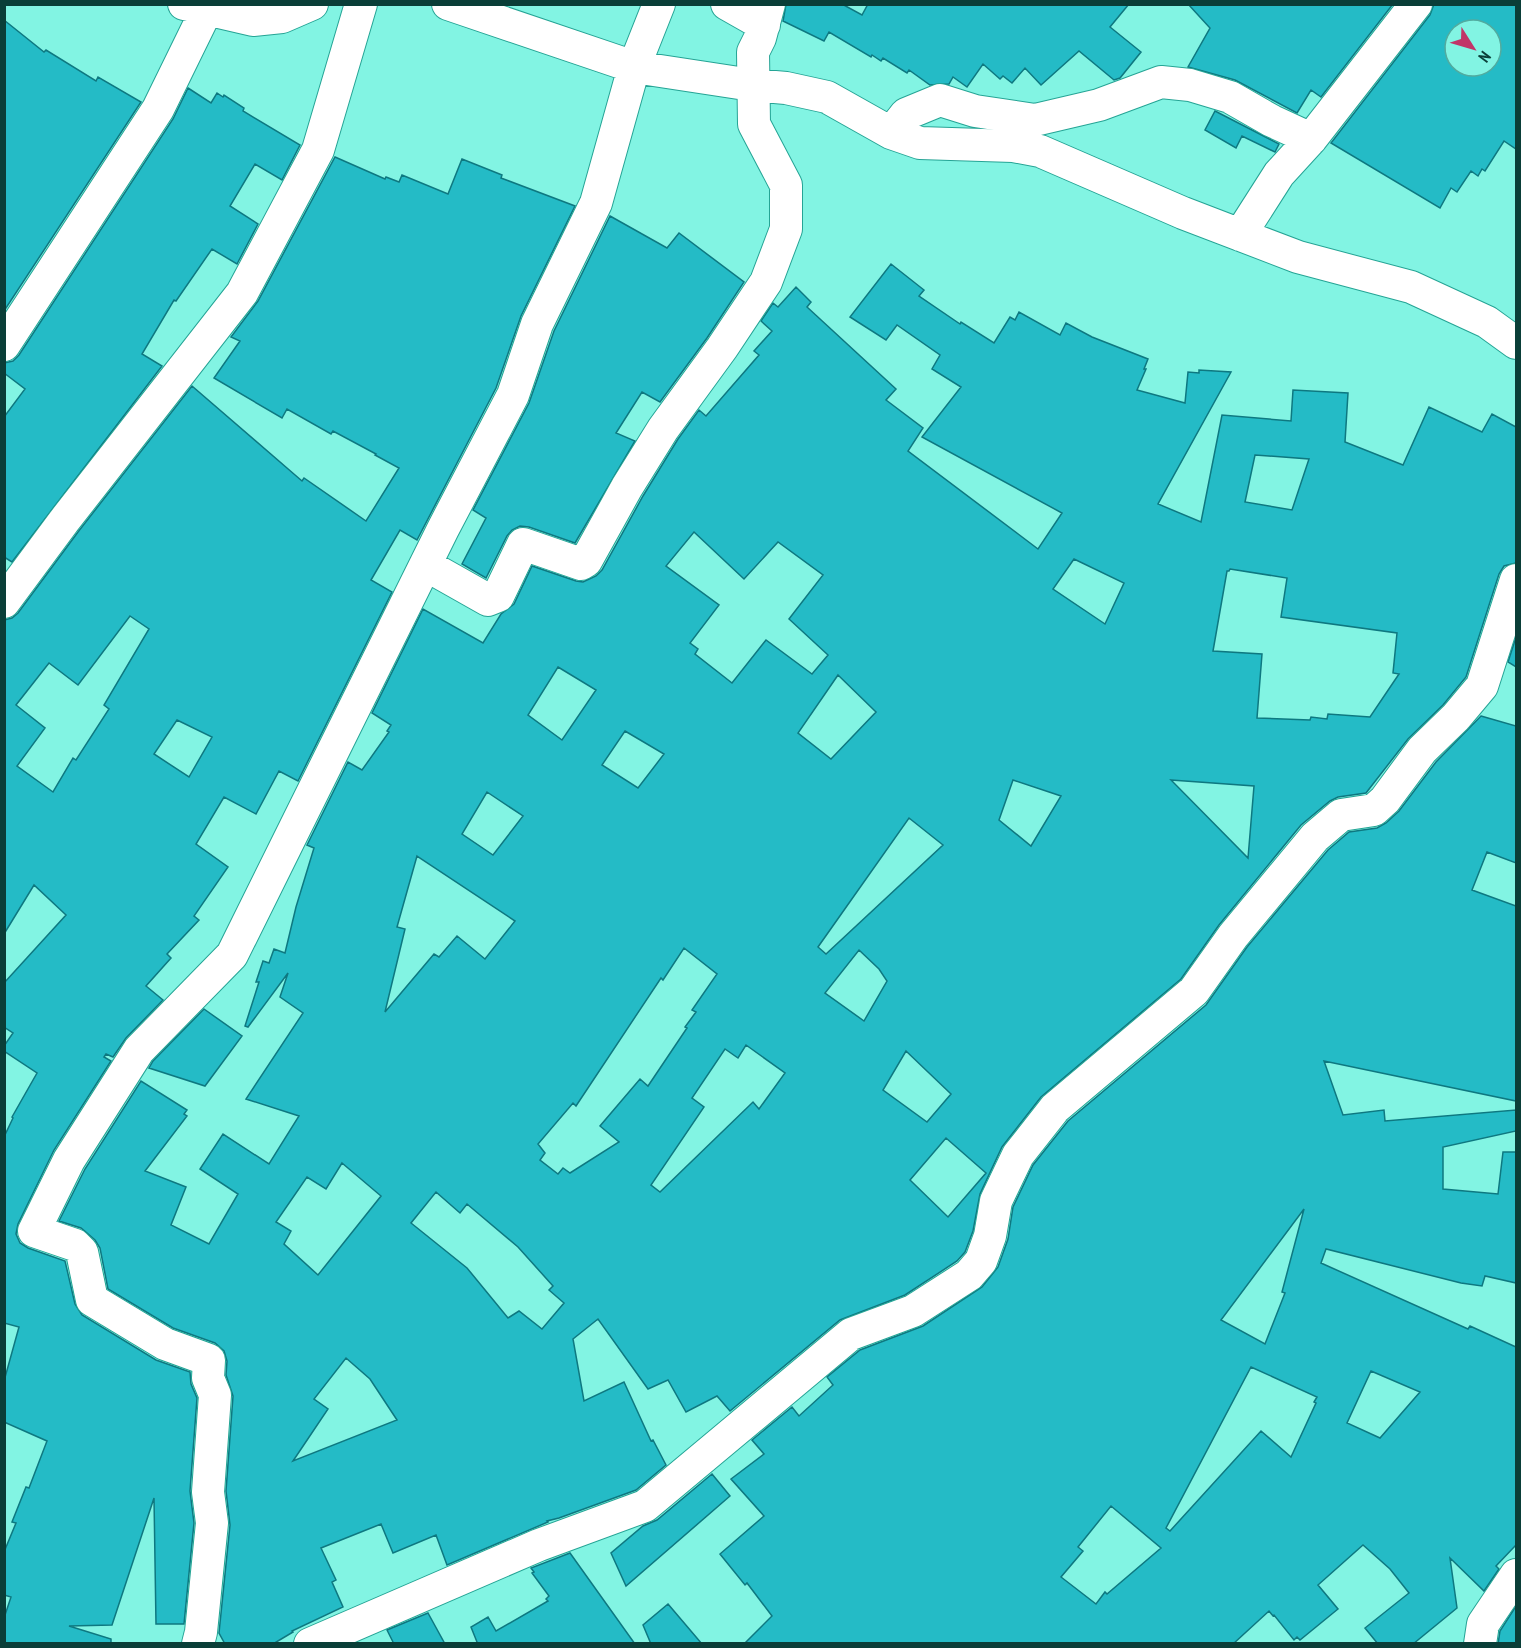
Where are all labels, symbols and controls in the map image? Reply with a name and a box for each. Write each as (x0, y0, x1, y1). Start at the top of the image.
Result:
north arrow (1443, 18, 1503, 78)
text: N (1474, 48, 1496, 66)

